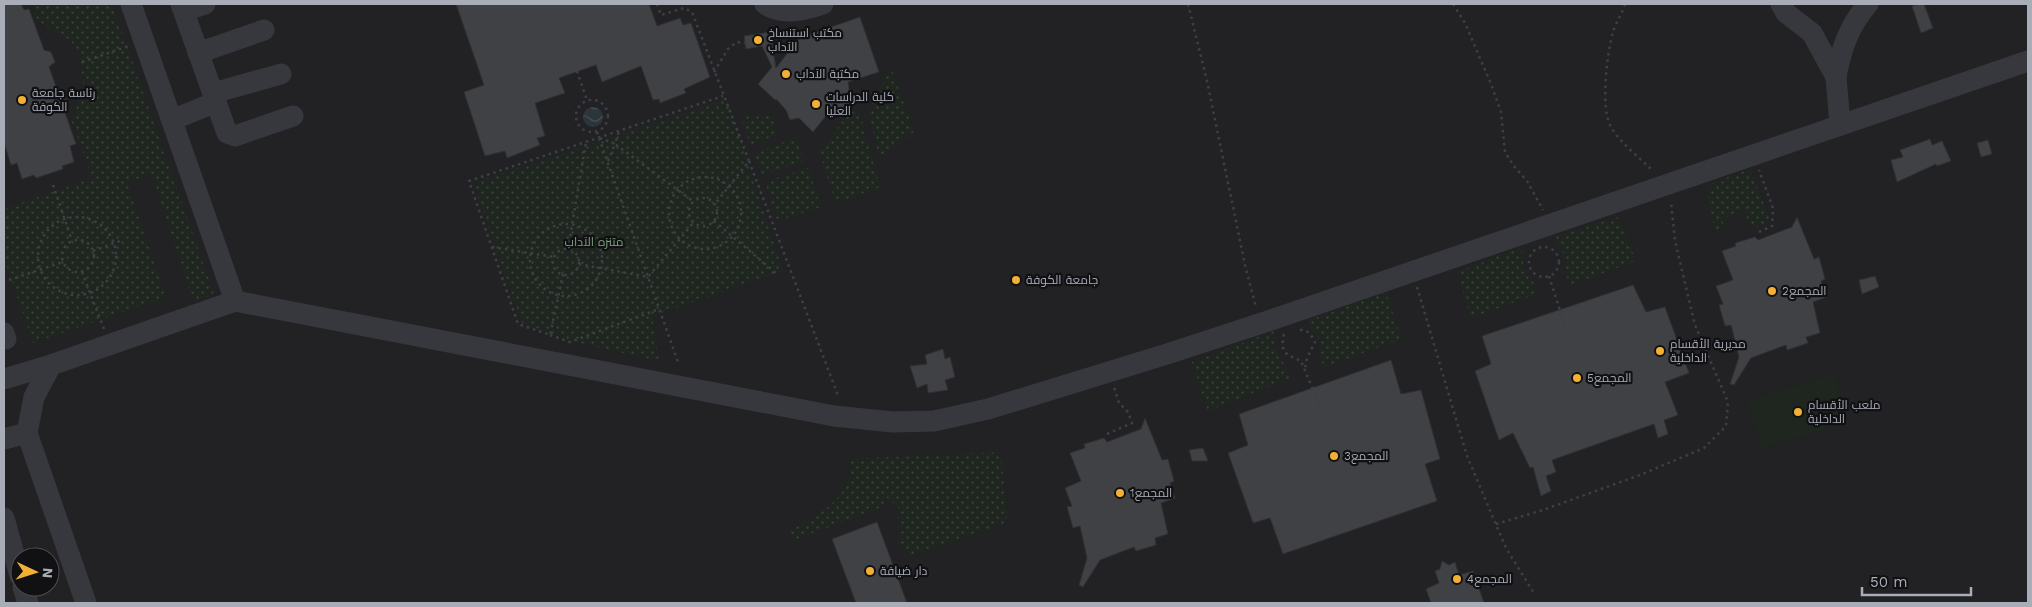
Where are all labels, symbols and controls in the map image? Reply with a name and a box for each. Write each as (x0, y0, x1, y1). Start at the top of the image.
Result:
place label: مكتب استنساخ الآداب (768, 26, 842, 54)
marker: مكتب استنساخ الآداب (752, 34, 764, 46)
place label: مكتبة الآداب (796, 67, 859, 81)
marker: مكتبة الآداب (780, 68, 792, 80)
place label: رئاسة جامعة الكوفة (32, 86, 95, 114)
place label: كلية الدراسات العليا (826, 90, 894, 118)
marker: رئاسة جامعة الكوفة (16, 94, 28, 106)
marker: كلية الدراسات العليا (810, 98, 822, 110)
park label: متنزه الآداب (565, 235, 623, 249)
place label: جامعة الكوفة (1026, 273, 1098, 287)
marker: جامعة الكوفة (1010, 274, 1022, 286)
place label: المجمع2 (1782, 284, 1827, 299)
marker: المجمع2 (1766, 285, 1778, 297)
place label: مديرية الأقسام الداخلية (1670, 337, 1746, 365)
marker: مديرية الأقسام الداخلية (1654, 345, 1666, 357)
place label: المجمع5 (1587, 371, 1632, 386)
marker: المجمع5 (1571, 372, 1583, 384)
place label: ملعب الأقسام الداخلية (1808, 398, 1881, 426)
marker: ملعب الأقسام الداخلية (1792, 406, 1804, 418)
place label: المجمع3 (1344, 449, 1389, 464)
marker: المجمع3 (1328, 450, 1340, 462)
place label: المجمع1 (1130, 486, 1172, 501)
marker: المجمع1 (1114, 487, 1126, 499)
north arrow (10, 547, 60, 597)
place label: دار ضيافة (880, 564, 928, 578)
scale bar (1862, 564, 1971, 596)
marker: دار ضيافة (864, 565, 876, 577)
text: N (40, 567, 56, 579)
place label: المجمع4 (1467, 572, 1512, 587)
marker: المجمع4 (1451, 573, 1463, 585)
text: 50 m (1870, 573, 1907, 591)

